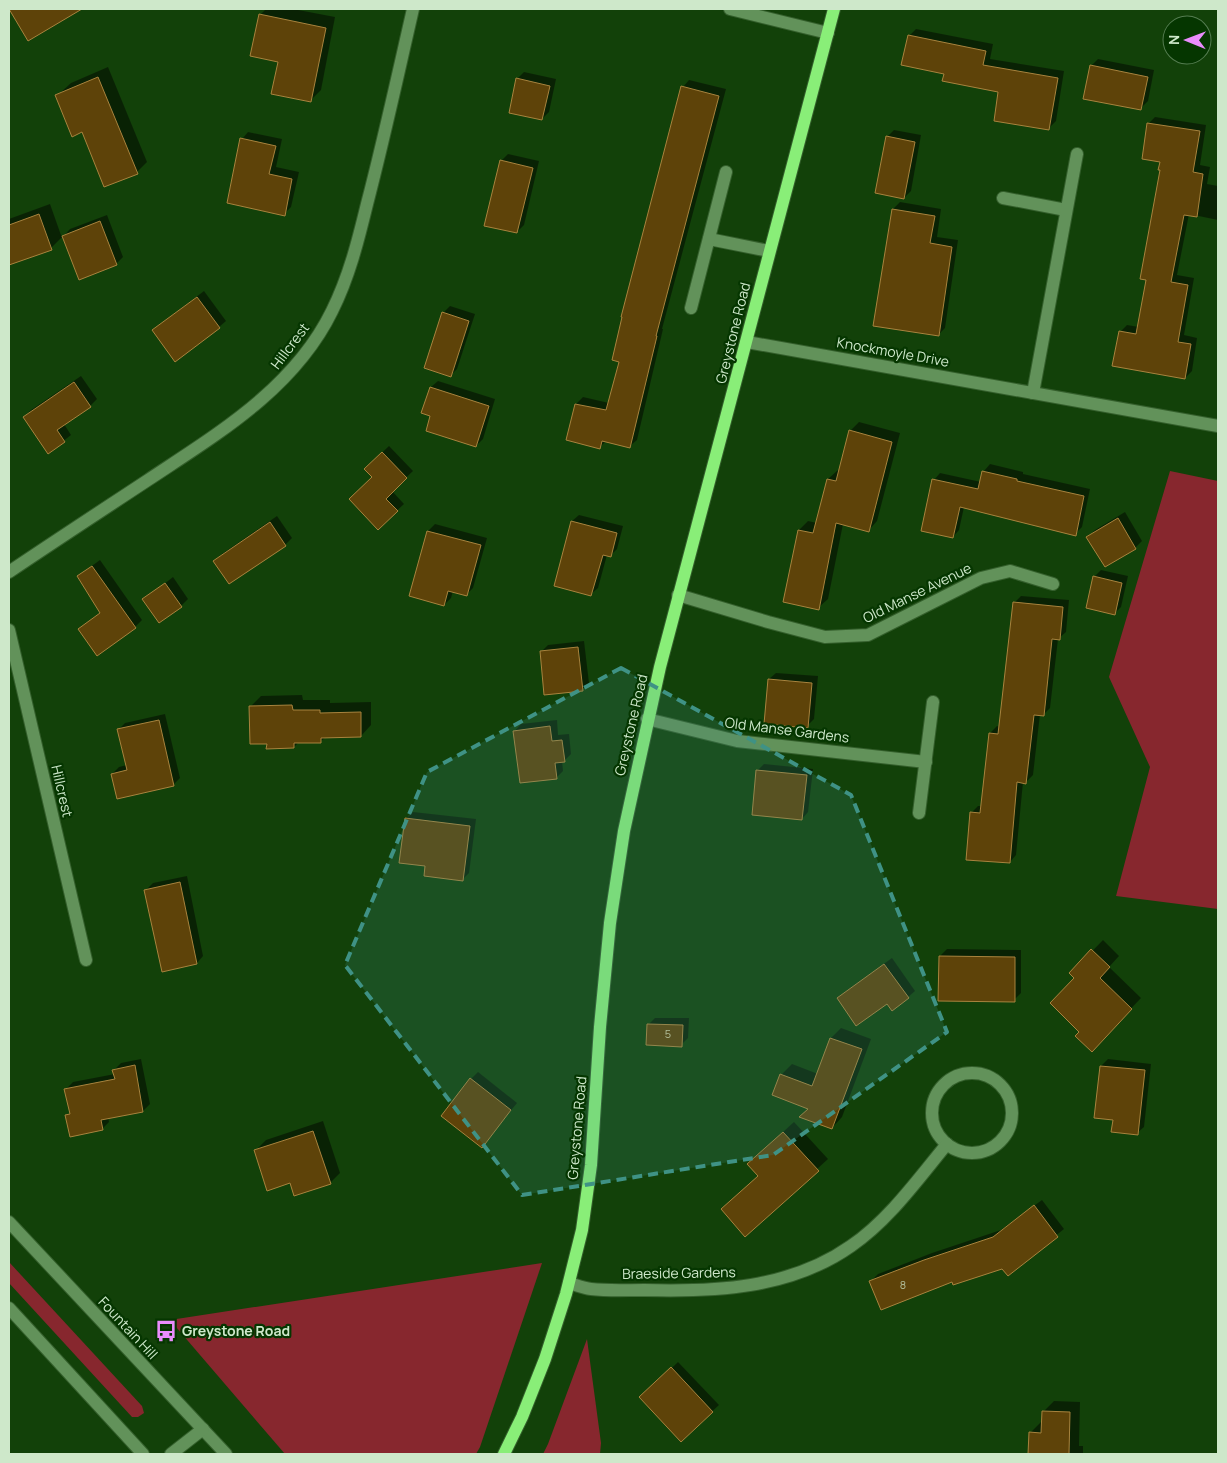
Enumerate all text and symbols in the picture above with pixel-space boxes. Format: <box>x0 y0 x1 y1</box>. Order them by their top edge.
north arrow <box>1162 15 1212 65</box>
text: N <box>1164 35 1183 45</box>
street label: Greystone Road <box>711 280 754 385</box>
street label: Hillcrest <box>266 318 313 373</box>
street label: Knockmoyle Drive <box>835 332 951 371</box>
street label: Old Manse Avenue <box>859 558 974 627</box>
street label: Greystone Road <box>610 672 651 778</box>
street label: Old Manse Gardens <box>724 712 850 747</box>
street label: Hillcrest <box>47 763 78 819</box>
house number: 5 <box>665 1026 671 1041</box>
street label: Greystone Road <box>563 1076 590 1180</box>
street label: Braeside Gardens <box>622 1262 736 1283</box>
house number: 8 <box>900 1277 906 1292</box>
street label: Fountain Hill <box>95 1292 162 1363</box>
bus stop icon: Greystone Road <box>153 1318 179 1344</box>
place label: Greystone Road <box>182 1321 290 1340</box>

